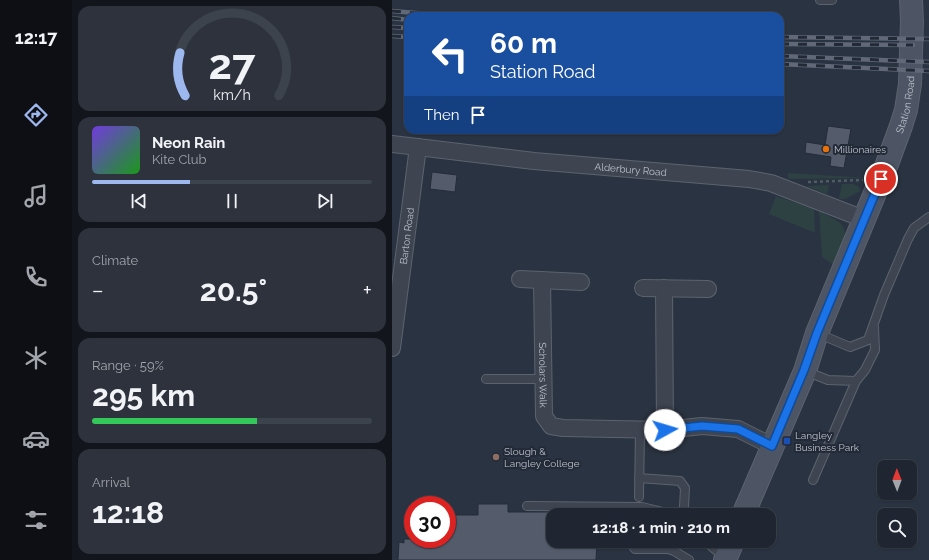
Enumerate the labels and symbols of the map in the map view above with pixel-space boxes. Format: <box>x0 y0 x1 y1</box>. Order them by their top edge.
street label: Station Road <box>894 76 916 135</box>
marker: Millionaires <box>821 144 831 154</box>
place label: Millionaires <box>834 144 886 155</box>
street label: Alderbury Road <box>594 161 667 178</box>
pin <box>864 162 898 196</box>
street label: Barton Road <box>398 207 416 265</box>
street label: Scholars Walk <box>537 342 549 409</box>
position arrow <box>644 409 686 451</box>
place label: Langley Business Park <box>795 430 860 453</box>
marker: Langley Business Park <box>782 436 792 446</box>
place label: Slough & Langley College <box>504 446 580 469</box>
marker: Slough & Langley College <box>491 452 501 462</box>
north arrow <box>877 460 917 500</box>
speed limit sign: 30 <box>404 496 456 548</box>

